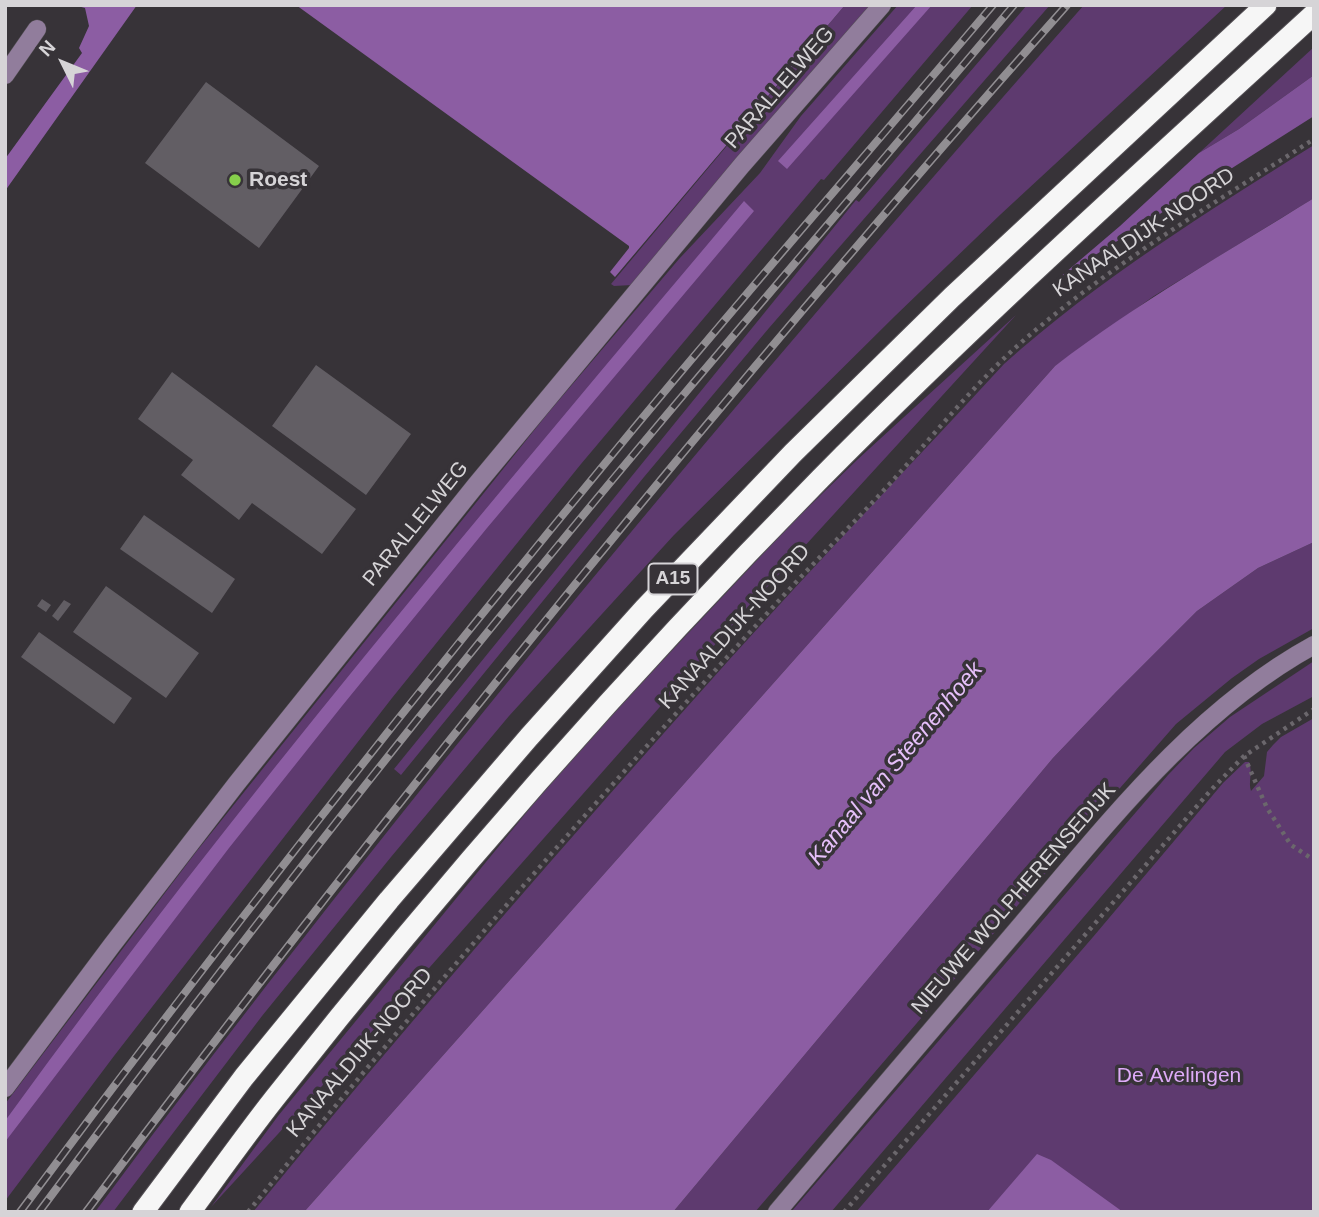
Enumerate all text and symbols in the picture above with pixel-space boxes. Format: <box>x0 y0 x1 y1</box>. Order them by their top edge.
street label: PARALLELWEG <box>720 22 840 154</box>
north arrow <box>28 28 98 98</box>
text: N <box>35 36 60 61</box>
street label: KANAALDIJK-NOORD <box>1048 163 1240 303</box>
place label: Roest <box>249 167 307 193</box>
marker: Roest <box>227 172 243 188</box>
street label: PARALLELWEG <box>358 457 474 591</box>
street label: KANAALDIJK-NOORD <box>654 539 816 715</box>
road number: A15 <box>648 564 698 594</box>
water label: Kanaal van Steenenhoek <box>803 657 989 871</box>
street label: NIEUWE WOLPHERENSEDIJK <box>907 778 1121 1020</box>
street label: KANAALDIJK-NOORD <box>282 963 438 1143</box>
park label: De Avelingen <box>1117 1063 1241 1089</box>

